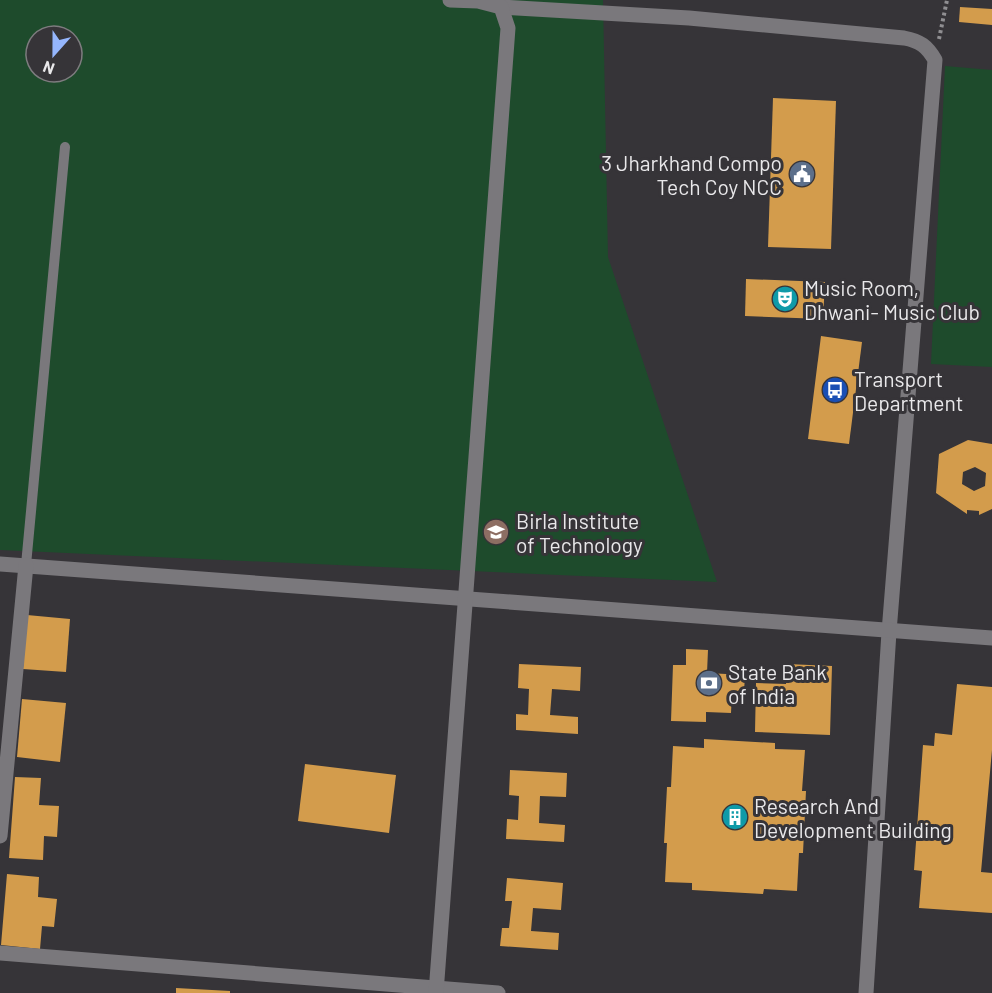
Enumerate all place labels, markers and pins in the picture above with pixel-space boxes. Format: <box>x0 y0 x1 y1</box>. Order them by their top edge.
place label: 3 Jharkhand Compo Tech Coy NCC <box>601 150 782 199</box>
public building icon: 3 Jharkhand Compo Tech Coy NCC <box>787 159 817 189</box>
place label: Music Room, Dhwani- Music Club <box>804 275 980 324</box>
theatre icon: Music Room, Dhwani- Music Club <box>770 284 800 314</box>
place label: Transport Department <box>854 366 963 415</box>
bus stop icon: Transport Department <box>820 375 850 405</box>
place label: Birla Institute of Technology <box>516 508 643 557</box>
school or university icon: Birla Institute of Technology <box>481 517 511 547</box>
place label: State Bank of India <box>728 659 827 708</box>
bank icon: State Bank of India <box>694 668 724 698</box>
place label: Research And Development Building <box>754 793 952 842</box>
building icon: Research And Development Building <box>720 802 750 832</box>

